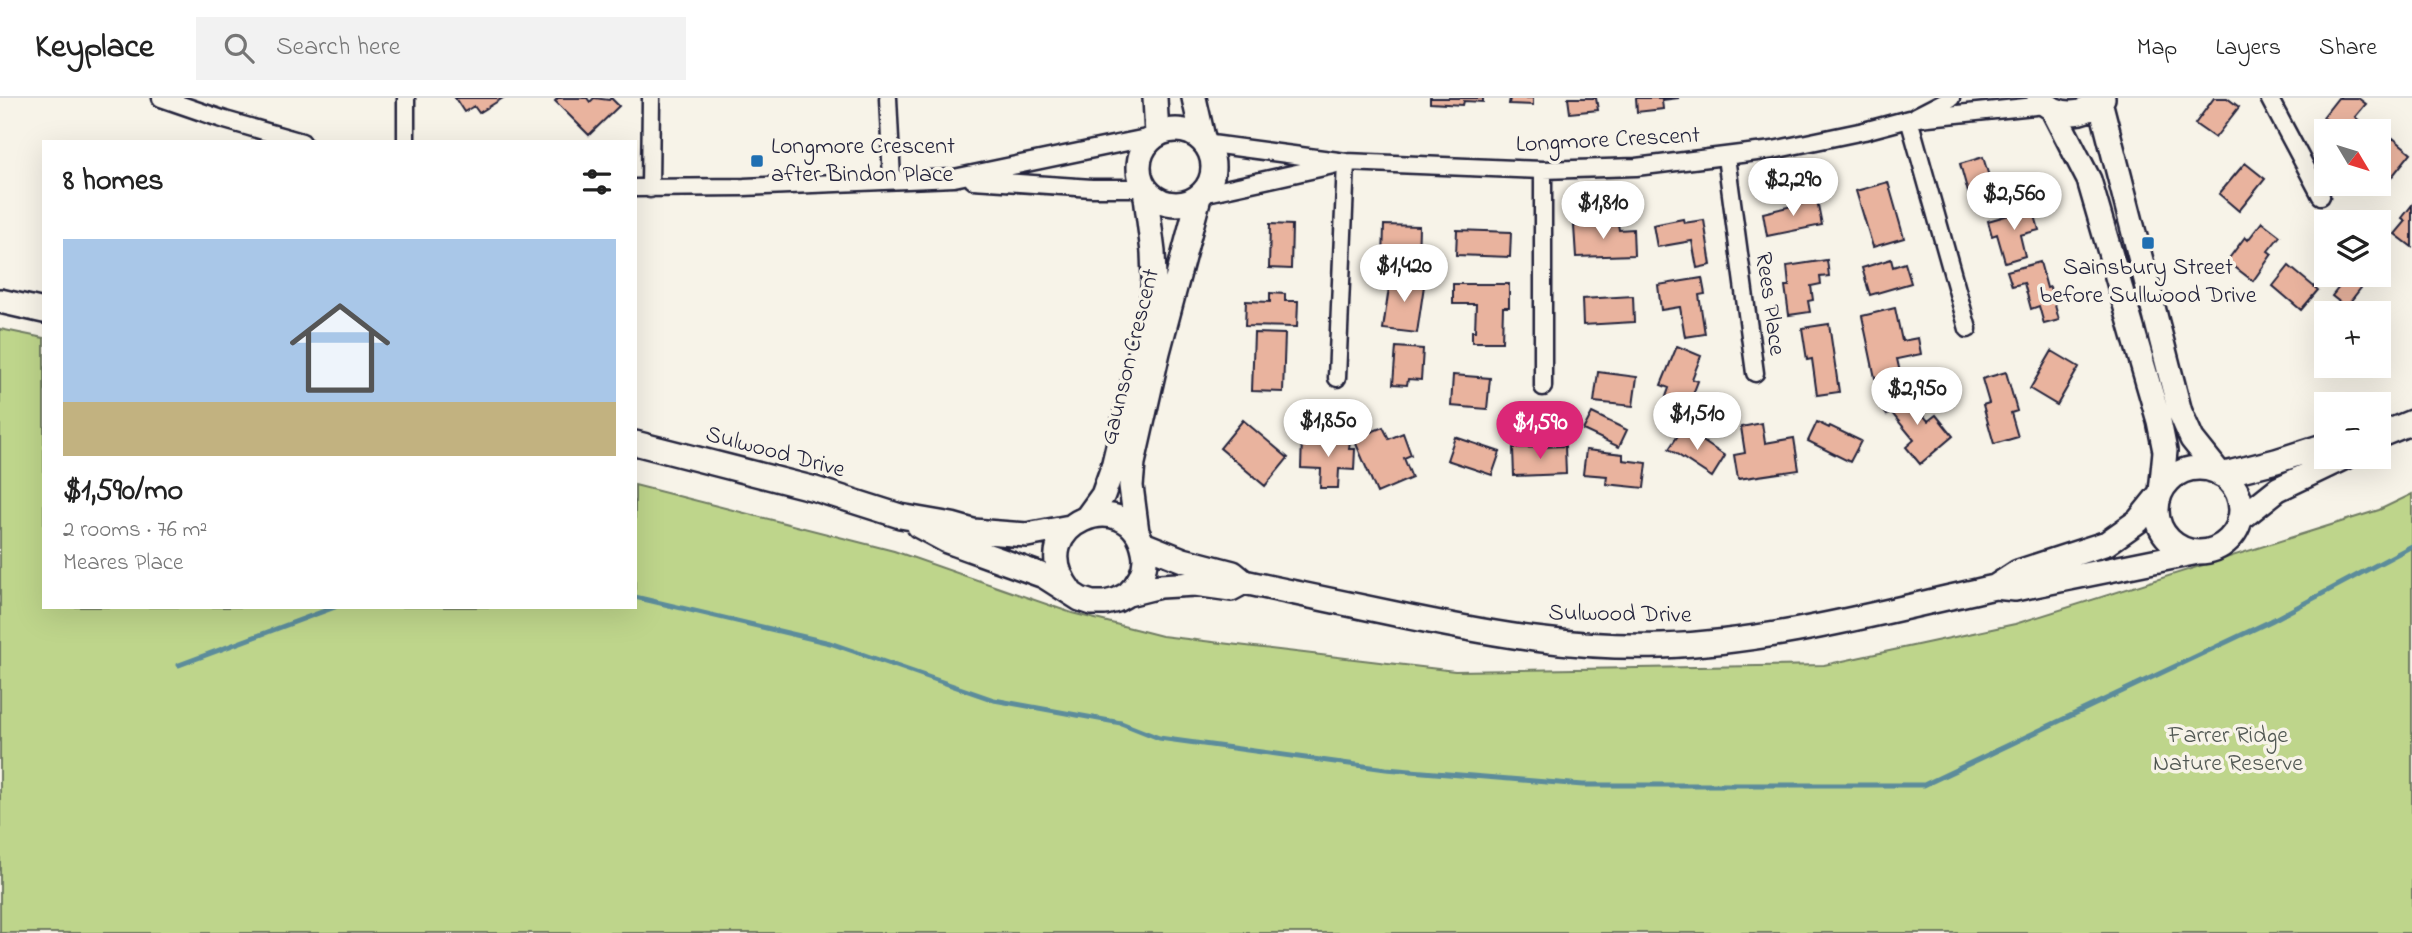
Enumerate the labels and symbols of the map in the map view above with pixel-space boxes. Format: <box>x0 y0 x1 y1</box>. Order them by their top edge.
street label: Longmore Crescent <box>1515 119 1701 163</box>
north arrow <box>2314 119 2390 196</box>
place label: Longmore Crescent after Bindon Place <box>771 130 955 193</box>
marker: Longmore Crescent after Bindon Place <box>749 153 765 169</box>
pin: $2,290 <box>1736 158 1850 218</box>
pin: $2,560 <box>1957 172 2071 232</box>
pin: $1,810 <box>1546 181 1660 241</box>
marker: Sainsbury Street before Sullwood Drive <box>2140 235 2156 251</box>
pin: $1,420 <box>1347 244 1461 304</box>
street label: Rees Place <box>1744 250 1794 358</box>
place label: Sainsbury Street before Sullwood Drive <box>2040 251 2257 314</box>
street label: Gaunson Crescent <box>1092 265 1170 449</box>
pin: $2,950 <box>1860 368 1974 427</box>
pin: $1,510 <box>1640 392 1754 452</box>
pin: $1,850 <box>1271 400 1385 459</box>
pin: $1,590 <box>1483 402 1597 461</box>
street label: Sulwood Drive <box>701 418 849 488</box>
street label: Sulwood Drive <box>1548 596 1692 634</box>
park label: Farrer Ridge Nature Reserve <box>2153 719 2303 782</box>

